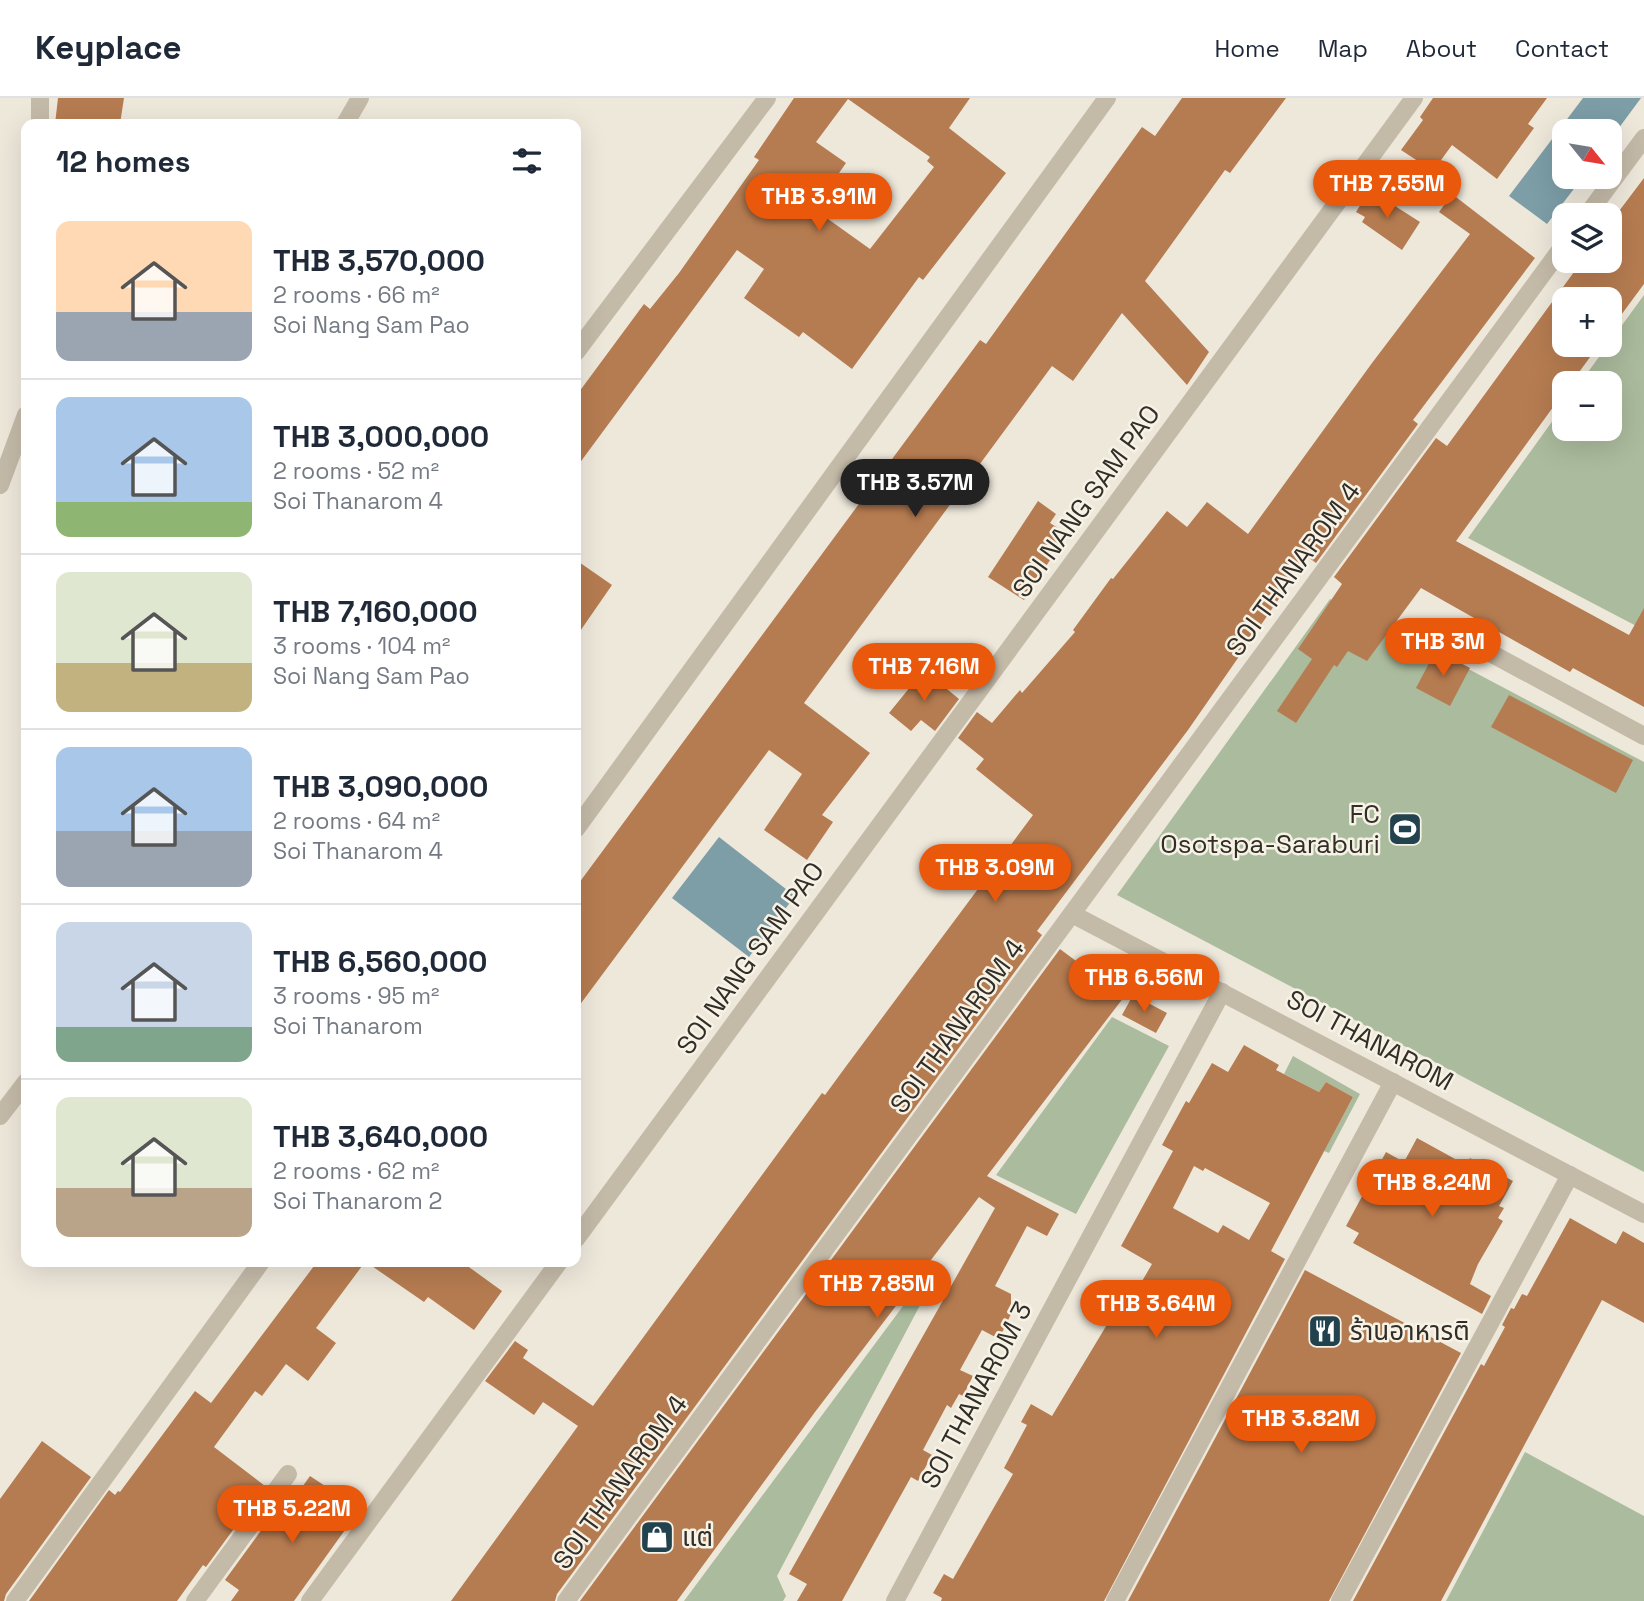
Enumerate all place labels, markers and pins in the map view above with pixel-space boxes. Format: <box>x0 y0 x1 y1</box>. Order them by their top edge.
pin: THB 7.55M <box>1307 160 1467 220</box>
pin: THB 3.91M <box>739 174 899 233</box>
pin: THB 3.57M <box>835 460 995 519</box>
pin: THB 3M <box>1386 618 1500 678</box>
pin: THB 7.16M <box>844 644 1004 703</box>
place label: FC Osotspa-Saraburi <box>1160 797 1380 861</box>
sports icon: FC Osotspa-Saraburi <box>1386 810 1424 848</box>
pin: THB 3.09M <box>915 844 1075 904</box>
pin: THB 6.56M <box>1064 954 1224 1014</box>
pin: THB 8.24M <box>1352 1160 1512 1219</box>
pin: THB 7.85M <box>797 1260 957 1320</box>
pin: THB 3.64M <box>1076 1280 1236 1340</box>
restaurant icon: ร้านอาหารติ <box>1306 1312 1344 1350</box>
place label: ร้านอาหารติ <box>1350 1314 1470 1348</box>
pin: THB 3.82M <box>1221 1396 1381 1455</box>
pin: THB 5.22M <box>212 1486 372 1545</box>
shop icon: แต่ <box>638 1518 676 1556</box>
place label: แต่ <box>682 1520 713 1554</box>

